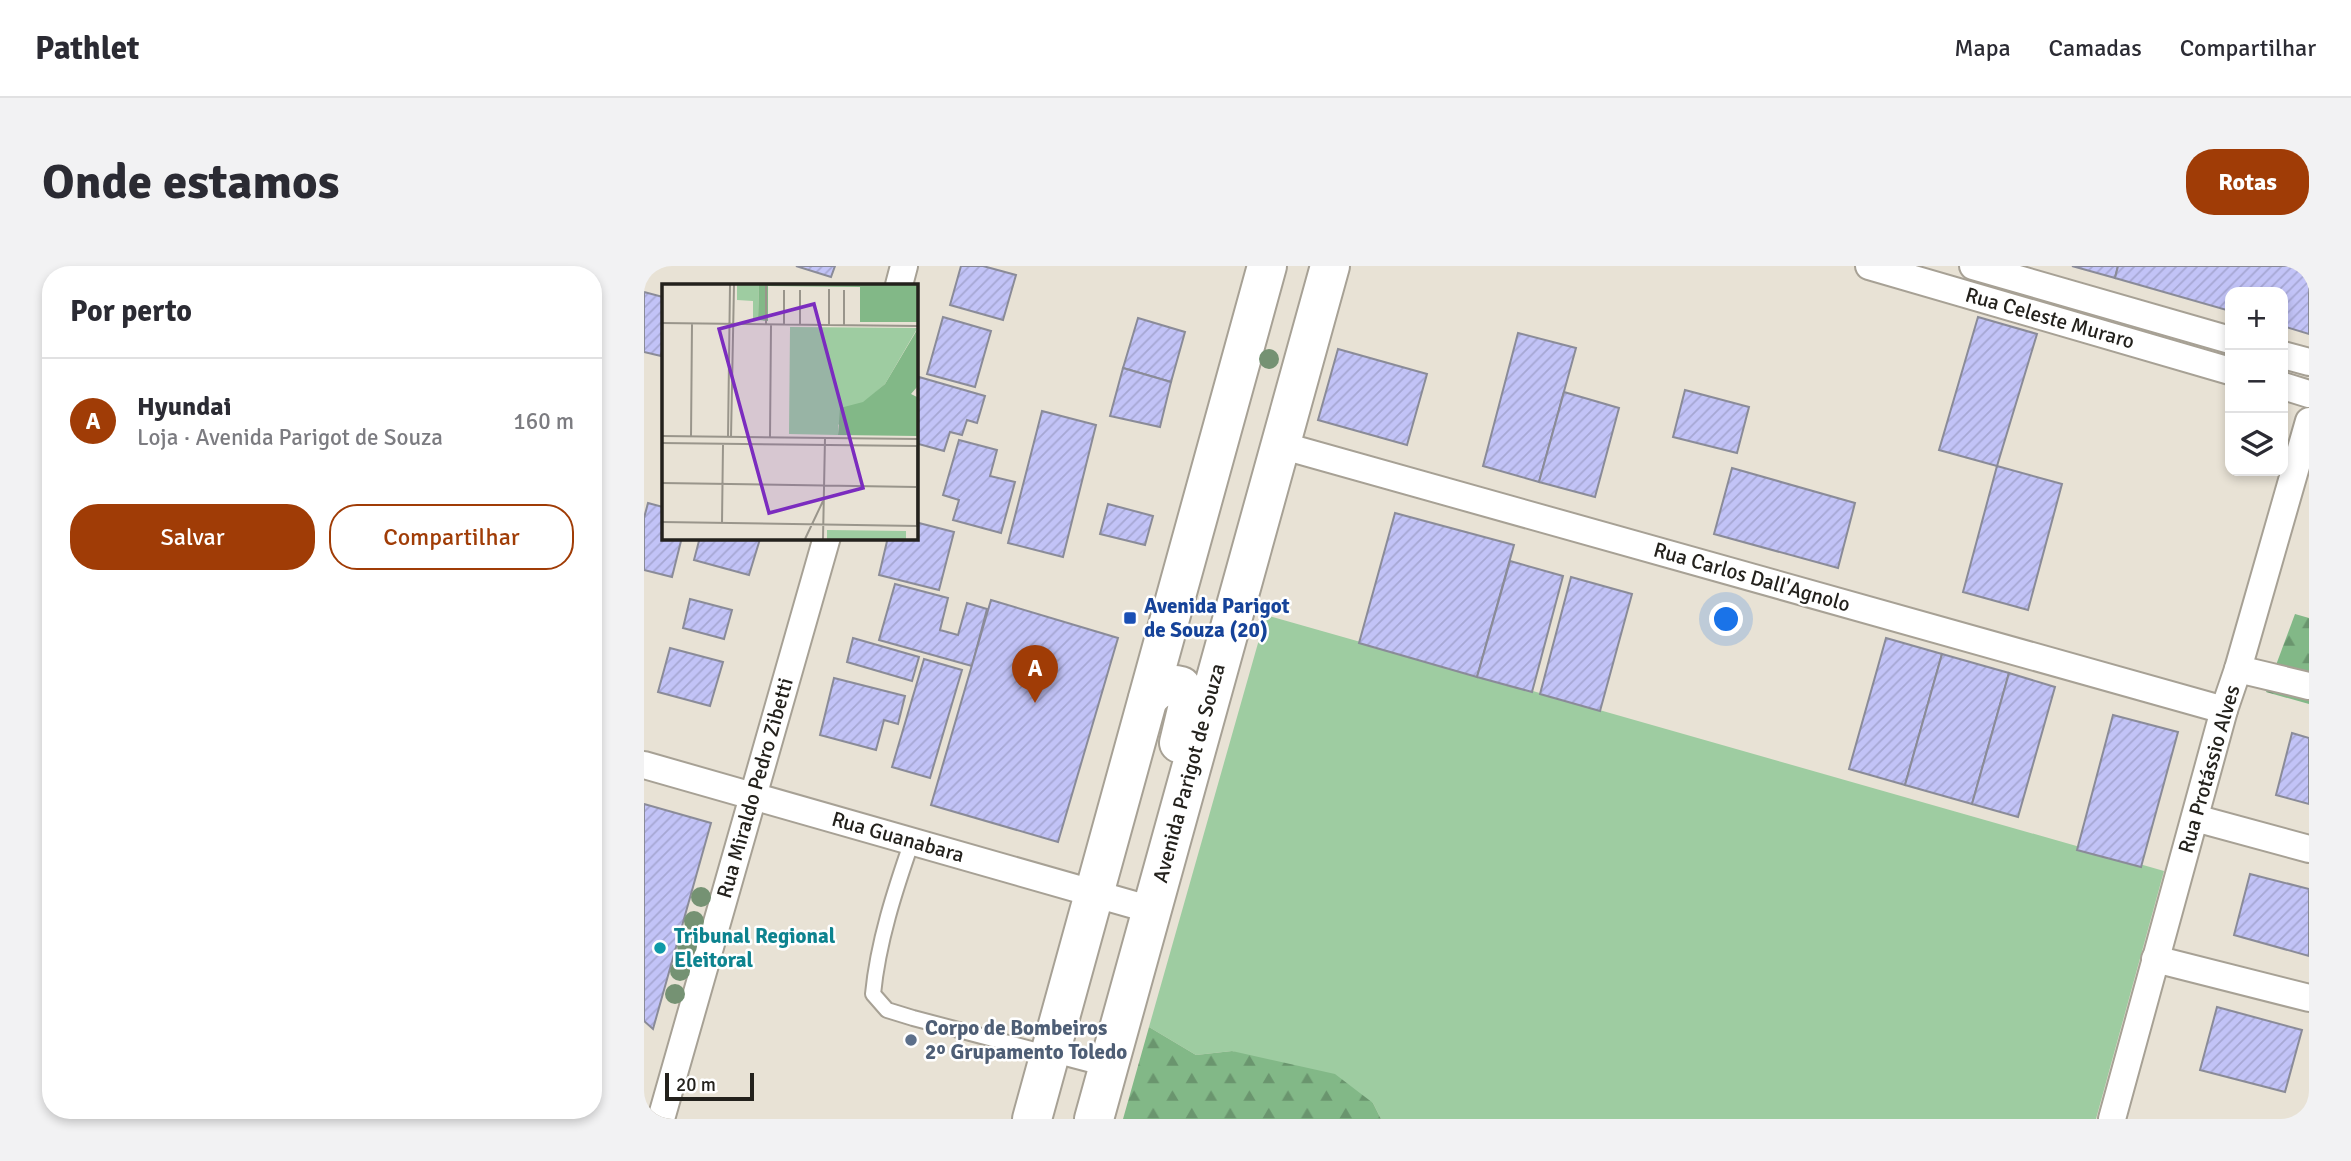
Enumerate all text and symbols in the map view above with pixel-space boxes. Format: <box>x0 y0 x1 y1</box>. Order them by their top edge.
text: Pathlet <box>35 28 139 69</box>
text: Mapa <box>1954 33 2011 63</box>
text: Camadas <box>2049 33 2142 63</box>
text: Compartilhar <box>2180 33 2316 63</box>
button: Rotas <box>2186 149 2309 215</box>
text: Onde estamos <box>42 152 339 212</box>
street label: Rua Celeste Muraro <box>1962 281 2138 355</box>
inset map <box>662 284 917 539</box>
map controls <box>2225 287 2288 476</box>
button: + <box>2225 287 2288 350</box>
text: Por perto <box>70 293 192 330</box>
button: − <box>2225 350 2288 413</box>
text: Hyundai <box>137 391 231 423</box>
text: A <box>86 407 100 436</box>
text: 160 m <box>513 407 574 436</box>
button: layers <box>2225 413 2288 476</box>
text: Loja · Avenida Parigot de Souza <box>137 423 443 452</box>
button: Salvar <box>70 504 315 570</box>
button: Compartilhar <box>329 504 574 570</box>
street label: Rua Carlos Dall'Agnolo <box>1651 536 1853 618</box>
place label: Avenida Parigot de Souza (20) <box>1144 593 1290 643</box>
your location <box>1709 602 1743 636</box>
marker: Avenida Parigot de Souza (20) <box>1122 610 1138 626</box>
pin: A <box>1012 645 1058 703</box>
street label: Avenida Parigot de Souza <box>1147 661 1231 885</box>
street label: Rua Miraldo Pedro Zibetti <box>711 675 799 901</box>
street label: Rua Protássio Alves <box>2173 682 2245 856</box>
street label: Rua Guanabara <box>829 806 967 868</box>
place label: Tribunal Regional Eleitoral <box>674 923 836 973</box>
marker: Tribunal Regional Eleitoral <box>652 940 668 956</box>
place label: Corpo de Bombeiros 2º Grupamento Toledo <box>925 1015 1127 1065</box>
marker: Corpo de Bombeiros 2º Grupamento Toledo <box>903 1032 919 1048</box>
scale bar <box>665 1070 754 1102</box>
text: 20 m <box>676 1073 716 1097</box>

